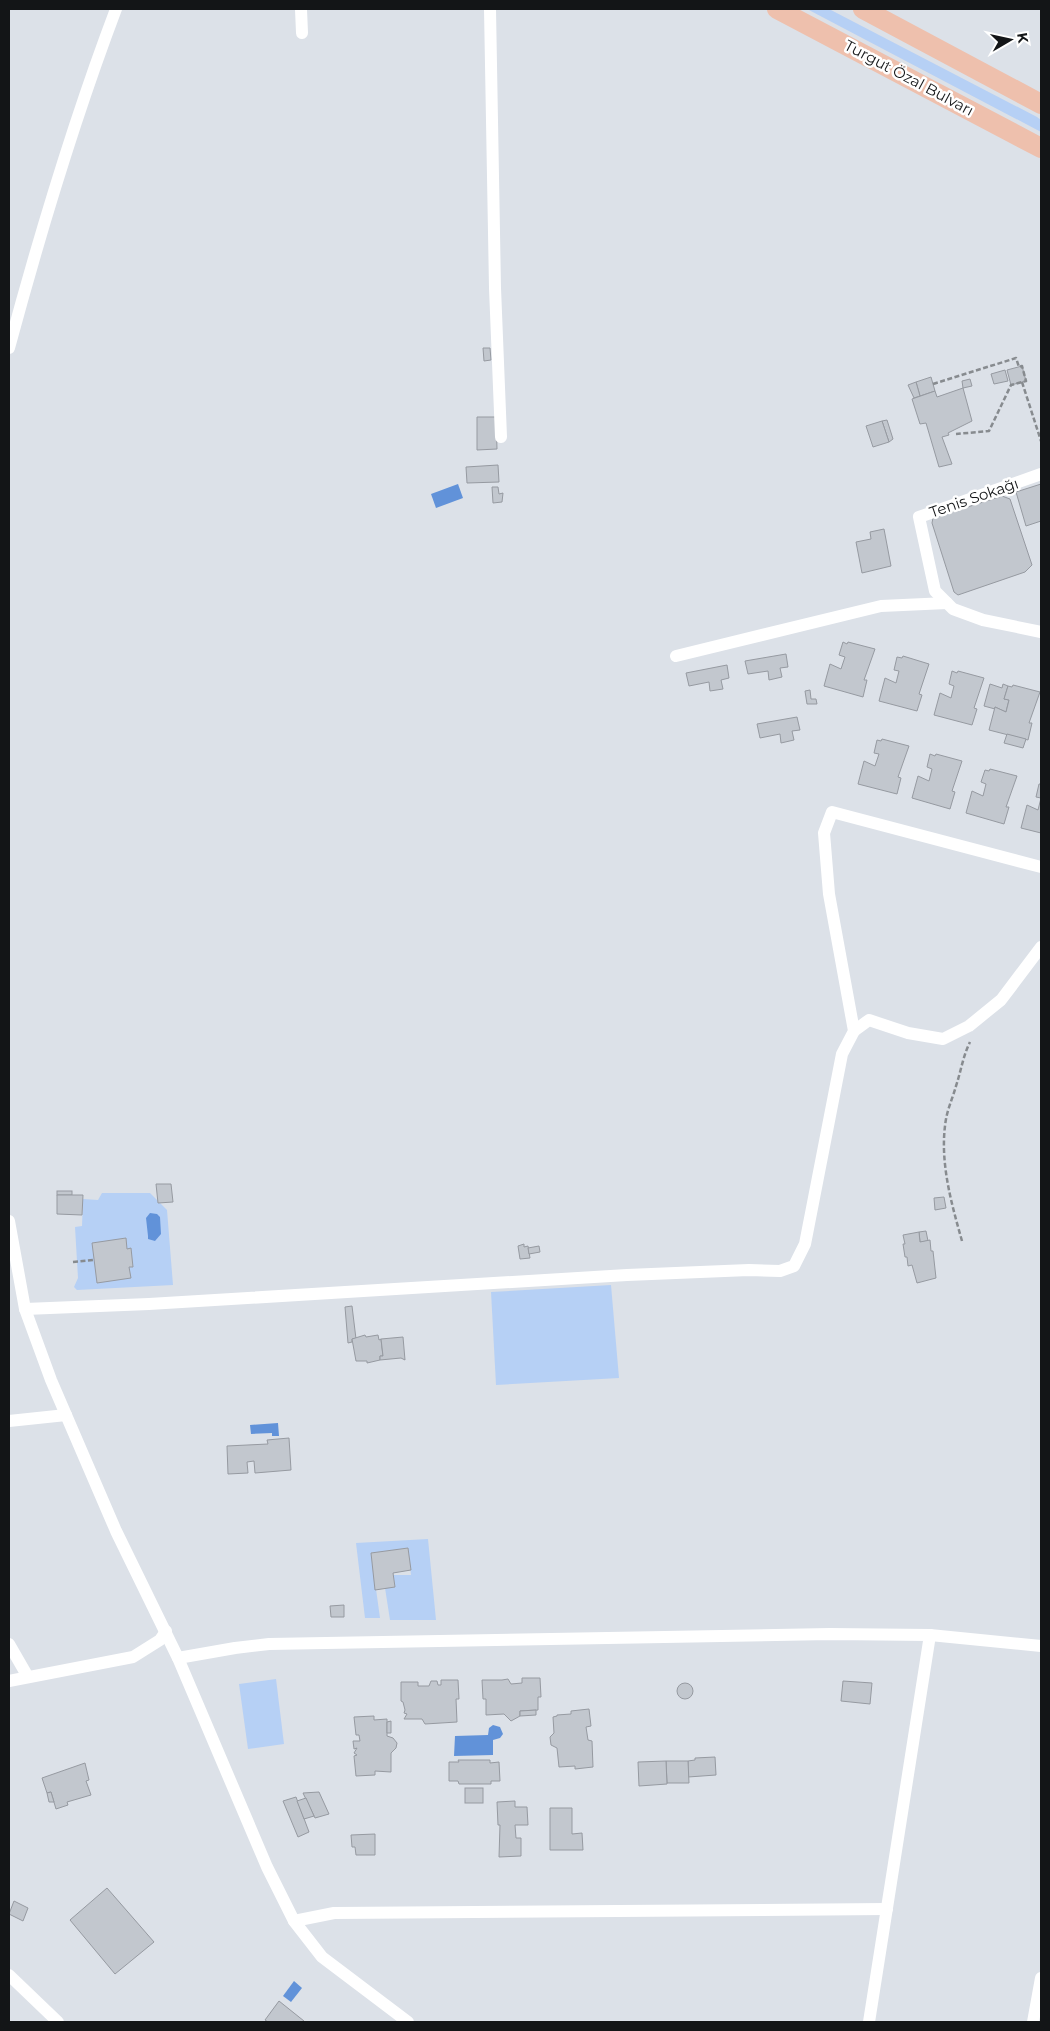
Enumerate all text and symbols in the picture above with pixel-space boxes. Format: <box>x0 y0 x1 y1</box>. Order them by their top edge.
north arrow <box>985 15 1035 65</box>
text: K <box>1013 31 1033 45</box>
street label: Turgut Özal Bulvarı <box>841 35 977 120</box>
street label: Tenis Sokağı <box>927 473 1021 522</box>

